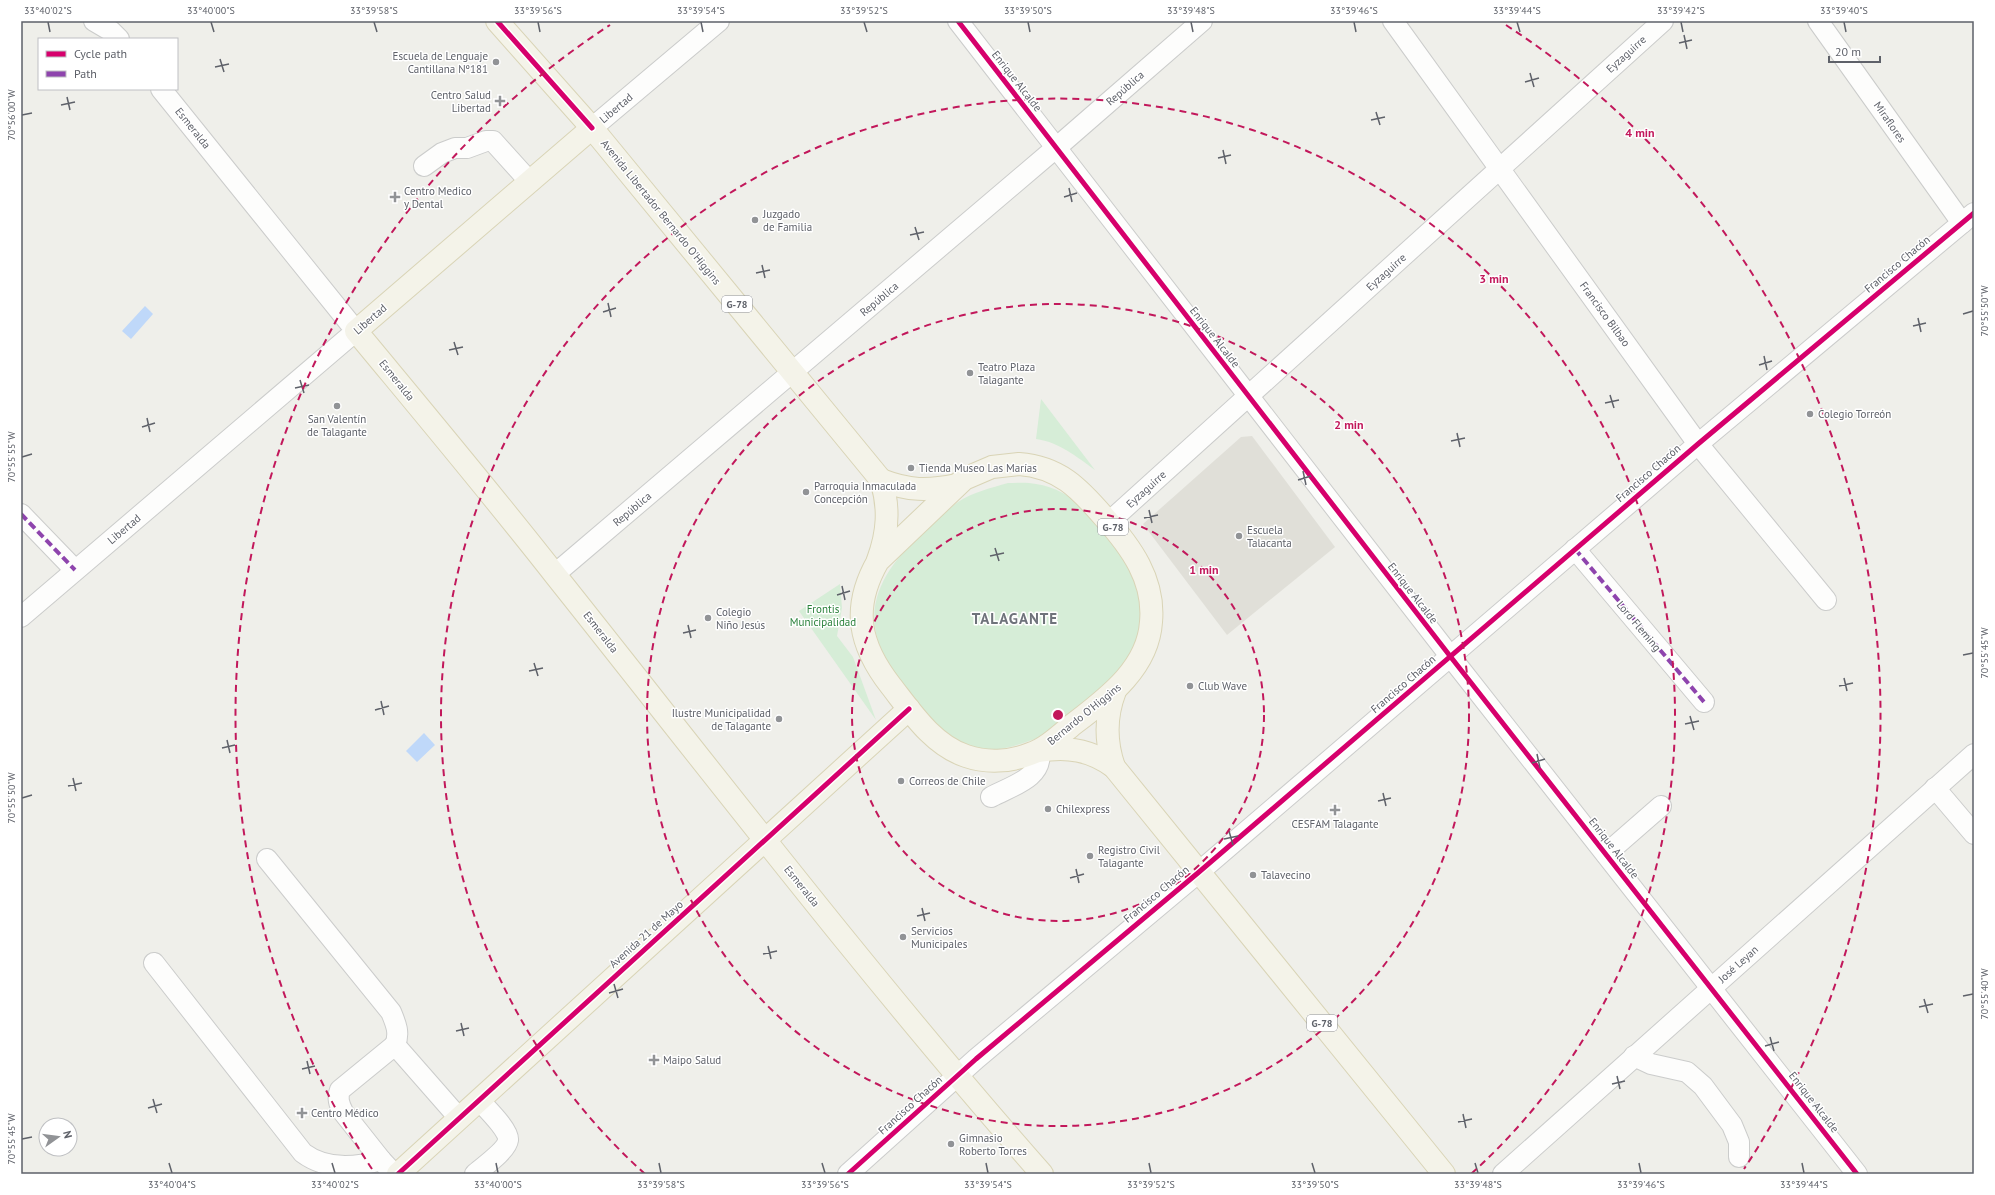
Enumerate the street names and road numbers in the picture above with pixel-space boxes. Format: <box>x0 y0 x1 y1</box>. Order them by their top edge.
street label: Eyzaguirre <box>1603 32 1649 76</box>
street label: Enrique Alcalde <box>989 48 1045 115</box>
street label: República <box>1103 68 1147 108</box>
street label: Libertad <box>596 90 636 126</box>
street label: Miraflores <box>1871 99 1909 146</box>
street label: Esmeralda <box>172 105 214 151</box>
street label: Avenida Libertador Bernardo O'Higgins <box>598 137 724 288</box>
street label: Francisco Chacón <box>1861 232 1933 296</box>
street label: Eyzaguirre <box>1363 250 1409 294</box>
street label: República <box>857 279 901 319</box>
street label: Francisco Bilbao <box>1577 279 1633 349</box>
road number: G-78 <box>722 296 752 312</box>
street label: Libertad <box>351 301 389 337</box>
street label: Enrique Alcalde <box>1187 304 1243 371</box>
street label: Esmeralda <box>376 357 418 403</box>
street label: Francisco Chacón <box>1613 441 1683 505</box>
street label: Eyzaguirre <box>1123 467 1169 511</box>
street label: República <box>610 489 654 529</box>
street label: Libertad <box>104 511 144 547</box>
road number: G-78 <box>1098 519 1128 535</box>
street label: Enrique Alcalde <box>1385 560 1441 627</box>
street label: Lord Fleming <box>1614 598 1664 654</box>
street label: Esmeralda <box>580 608 622 656</box>
street label: Francisco Chacón <box>1368 652 1438 716</box>
street label: Bernardo O'Higgins <box>1044 680 1124 748</box>
street label: Enrique Alcalde <box>1586 815 1642 882</box>
street label: Francisco Chacón <box>1120 862 1192 926</box>
street label: Esmeralda <box>781 863 823 909</box>
street label: Avenida 21 de Mayo <box>606 897 686 971</box>
street label: José Leyan <box>1714 942 1761 986</box>
road number: G-78 <box>1307 1015 1337 1031</box>
street label: Enrique Alcalde <box>1786 1069 1842 1136</box>
street label: Francisco Chacón <box>875 1073 945 1137</box>

